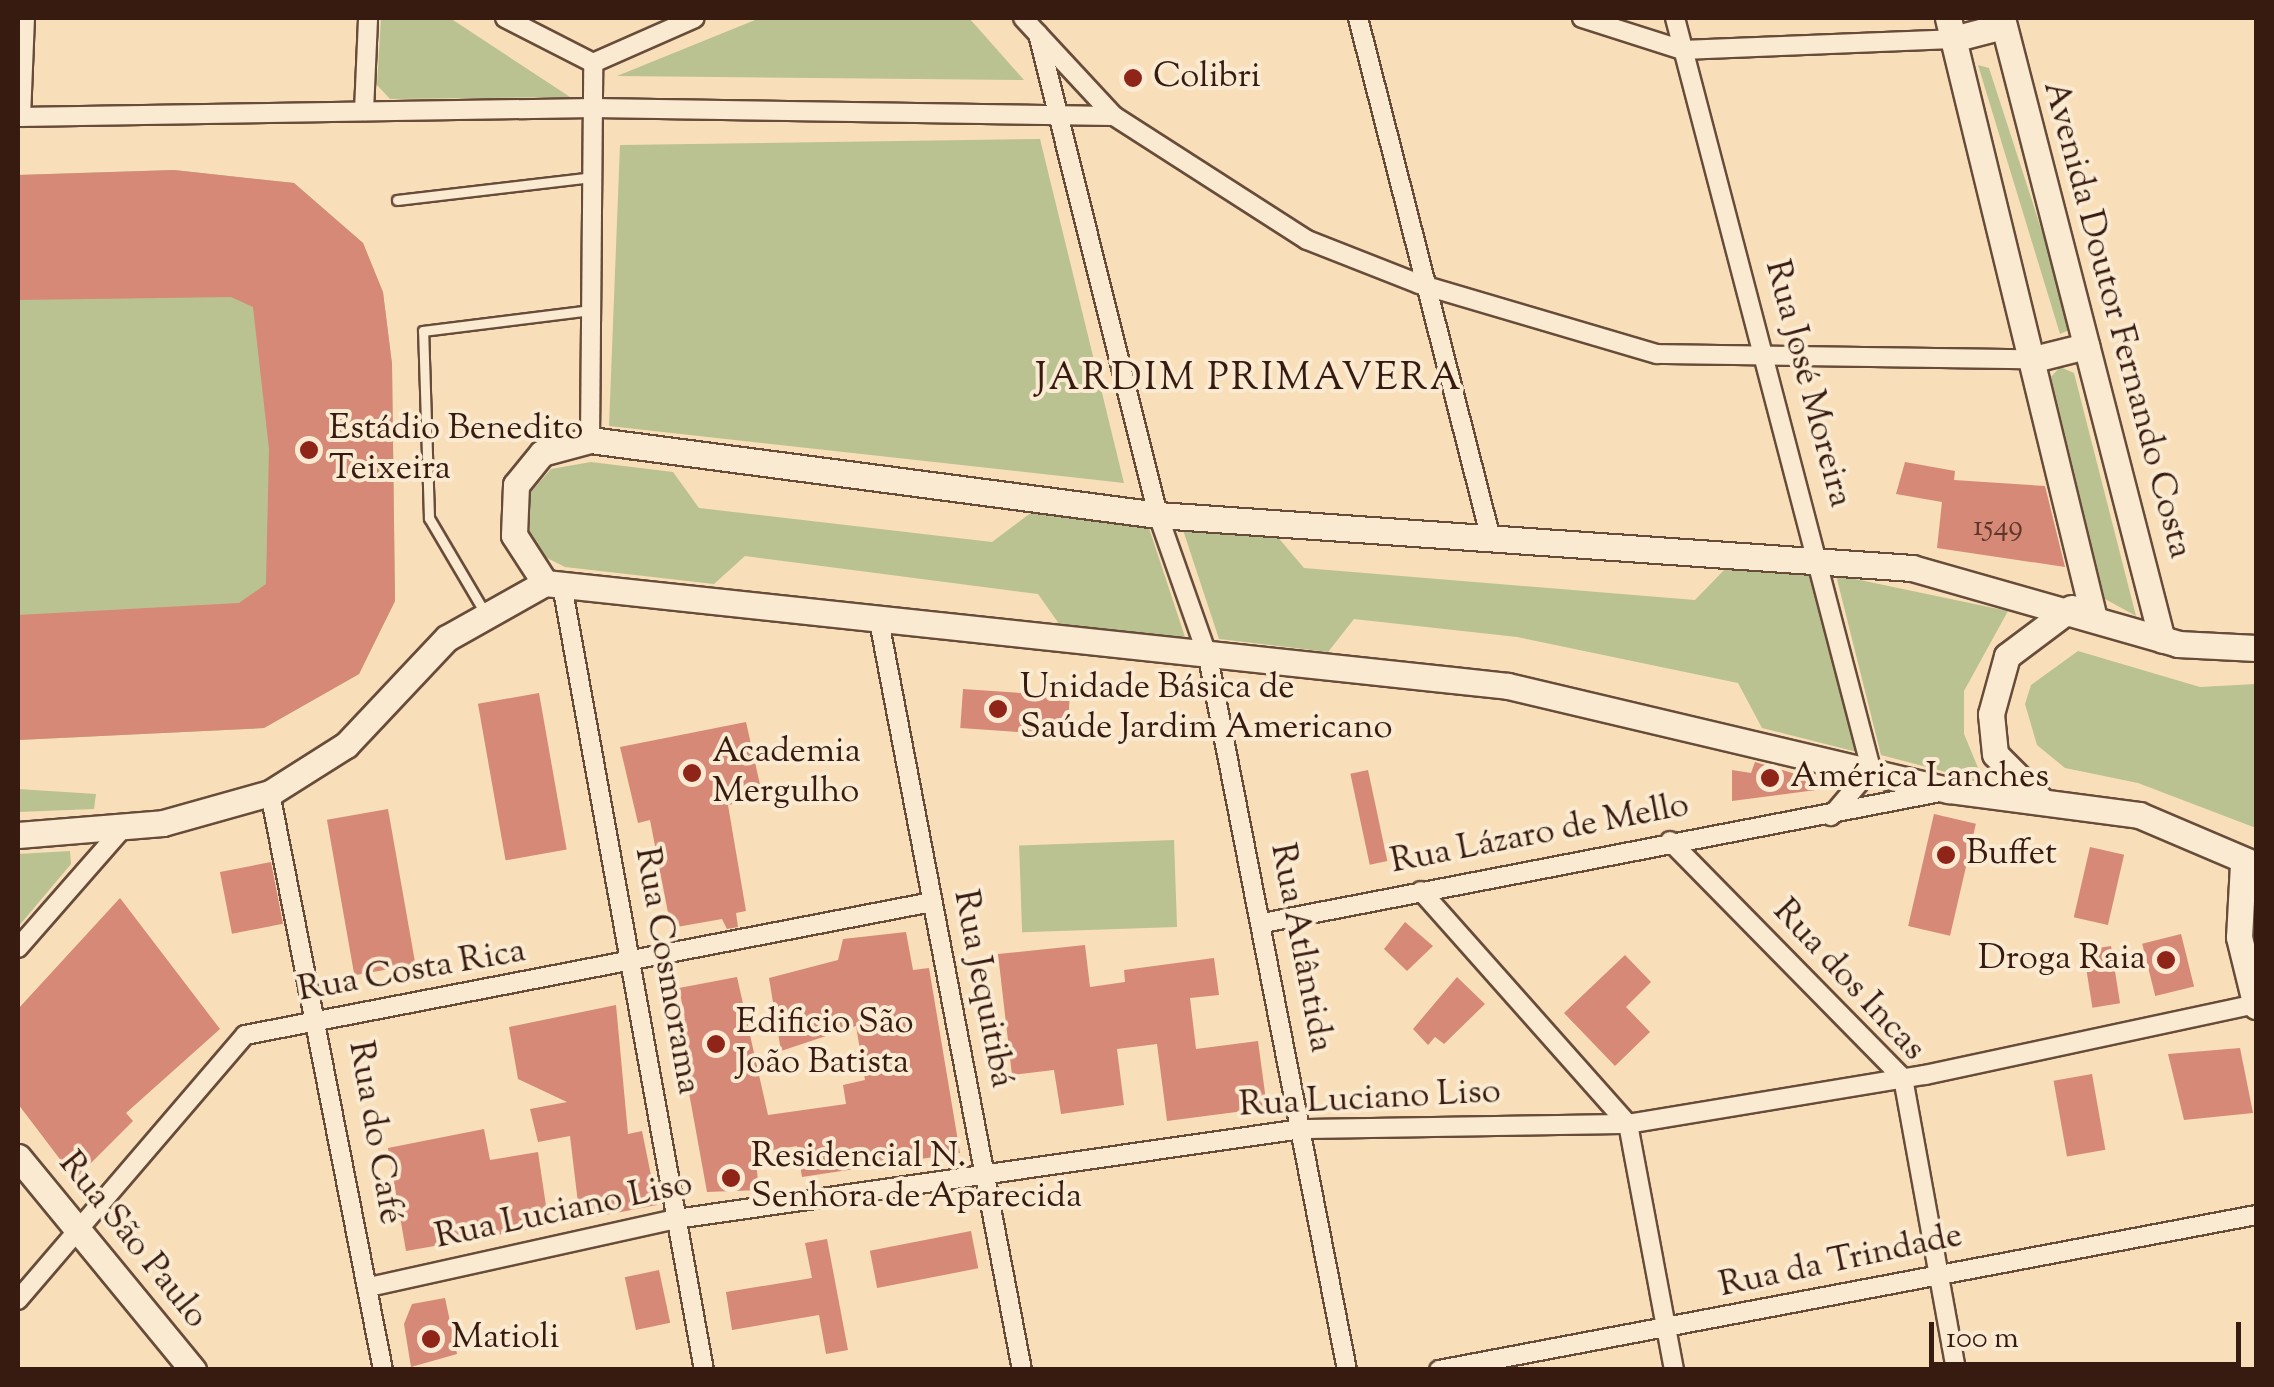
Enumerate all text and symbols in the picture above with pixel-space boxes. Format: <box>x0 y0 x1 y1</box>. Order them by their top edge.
place label: Colibri <box>1153 57 1261 99</box>
marker: Colibri <box>1122 67 1144 89</box>
street label: Avenida Doutor Fernando Costa <box>2032 77 2200 563</box>
street label: Rua José Moreira <box>1754 256 1860 512</box>
district label: JARDIM PRIMAVERA <box>1035 358 1463 404</box>
place label: Estádio Benedito Teixeira <box>329 409 583 491</box>
marker: Estádio Benedito Teixeira <box>298 439 320 461</box>
house number: 1549 <box>1973 510 2023 546</box>
place label: Unidade Básica de Saúde Jardim Americano <box>1020 668 1393 750</box>
marker: Unidade Básica de Saúde Jardim Americano <box>985 696 1011 722</box>
place label: Academia Mergulho <box>712 732 861 814</box>
place label: América Lanches <box>1790 757 2049 799</box>
marker: Academia Mergulho <box>681 762 703 784</box>
marker: América Lanches <box>1759 767 1781 789</box>
street label: Rua Lázaro de Mello <box>1387 785 1693 885</box>
place label: Buffet <box>1966 834 2057 876</box>
street label: Rua Atlântida <box>1259 840 1341 1056</box>
street label: Rua Cosmorama <box>624 844 708 1098</box>
marker: Buffet <box>1935 844 1957 866</box>
street label: Rua Jequitibá <box>942 887 1022 1091</box>
street label: Rua dos Incas <box>1763 892 1933 1070</box>
street label: Rua Costa Rica <box>295 931 529 1013</box>
place label: Droga Raia <box>1978 939 2146 981</box>
marker: Droga Raia <box>2155 949 2177 971</box>
place label: Edificio São João Batista <box>736 1003 914 1085</box>
marker: Edificio São João Batista <box>705 1033 727 1055</box>
street label: Rua do Café <box>337 1038 411 1228</box>
street label: Rua Luciano Liso <box>1238 1072 1502 1128</box>
place label: Residencial N. Senhora de Aparecida <box>751 1137 1082 1219</box>
street label: Rua São Paulo <box>48 1144 216 1338</box>
street label: Rua Luciano Liso <box>432 1164 696 1260</box>
marker: Residencial N. Senhora de Aparecida <box>720 1167 742 1189</box>
street label: Rua da Trindade <box>1716 1216 1966 1308</box>
scale bar <box>1934 1302 2246 1364</box>
place label: Matioli <box>451 1318 559 1360</box>
text: 100 m <box>1946 1318 2019 1361</box>
marker: Matioli <box>420 1328 442 1350</box>

